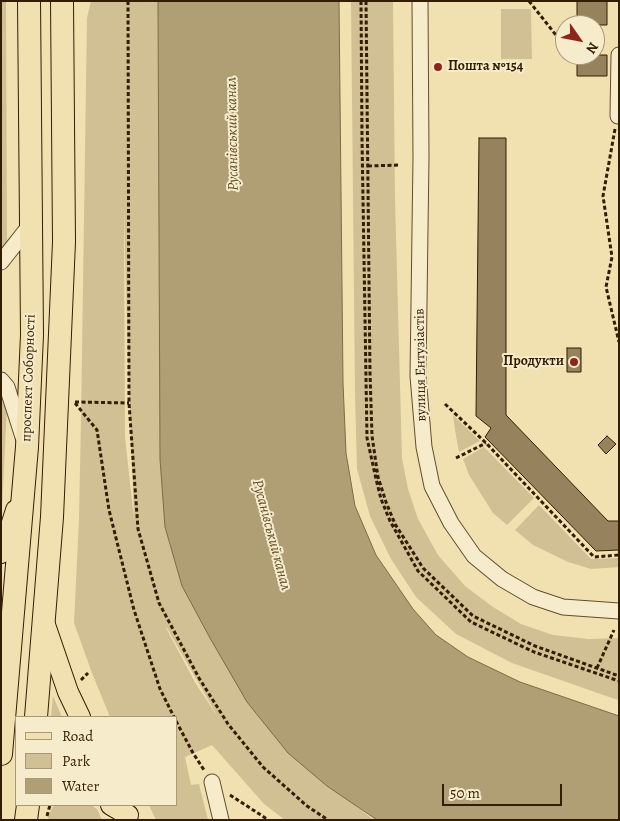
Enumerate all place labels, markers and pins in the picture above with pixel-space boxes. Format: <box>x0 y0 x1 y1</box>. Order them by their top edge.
place label: Пошта №154 <box>448 59 523 75</box>
marker: Пошта №154 <box>432 61 444 73</box>
place label: Продукти <box>503 354 564 370</box>
marker: Продукти <box>568 356 580 368</box>

